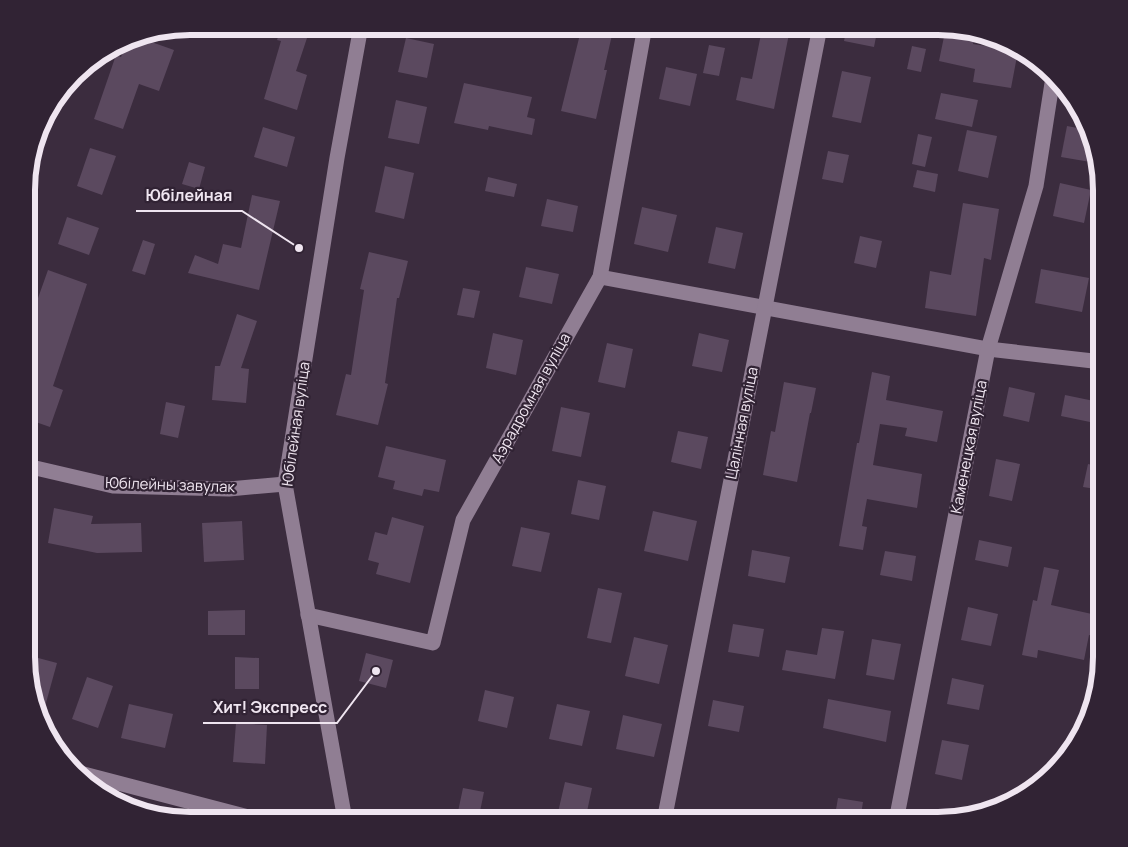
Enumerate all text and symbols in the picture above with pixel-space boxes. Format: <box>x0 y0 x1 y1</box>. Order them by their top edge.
callout: Юбілейная <box>136 180 242 211</box>
text: Юбілейная <box>146 184 232 206</box>
street label: Аэрадромная вуліца <box>486 329 575 467</box>
street label: Юбілейная вуліца <box>276 360 315 488</box>
street label: Цалінная вуліца <box>720 365 763 481</box>
street label: Каменецкая вуліца <box>945 378 992 516</box>
street label: Юбілейны завулак <box>105 472 236 497</box>
callout: Хит! Экспресс <box>203 692 337 723</box>
text: Хит! Экспресс <box>213 696 327 718</box>

